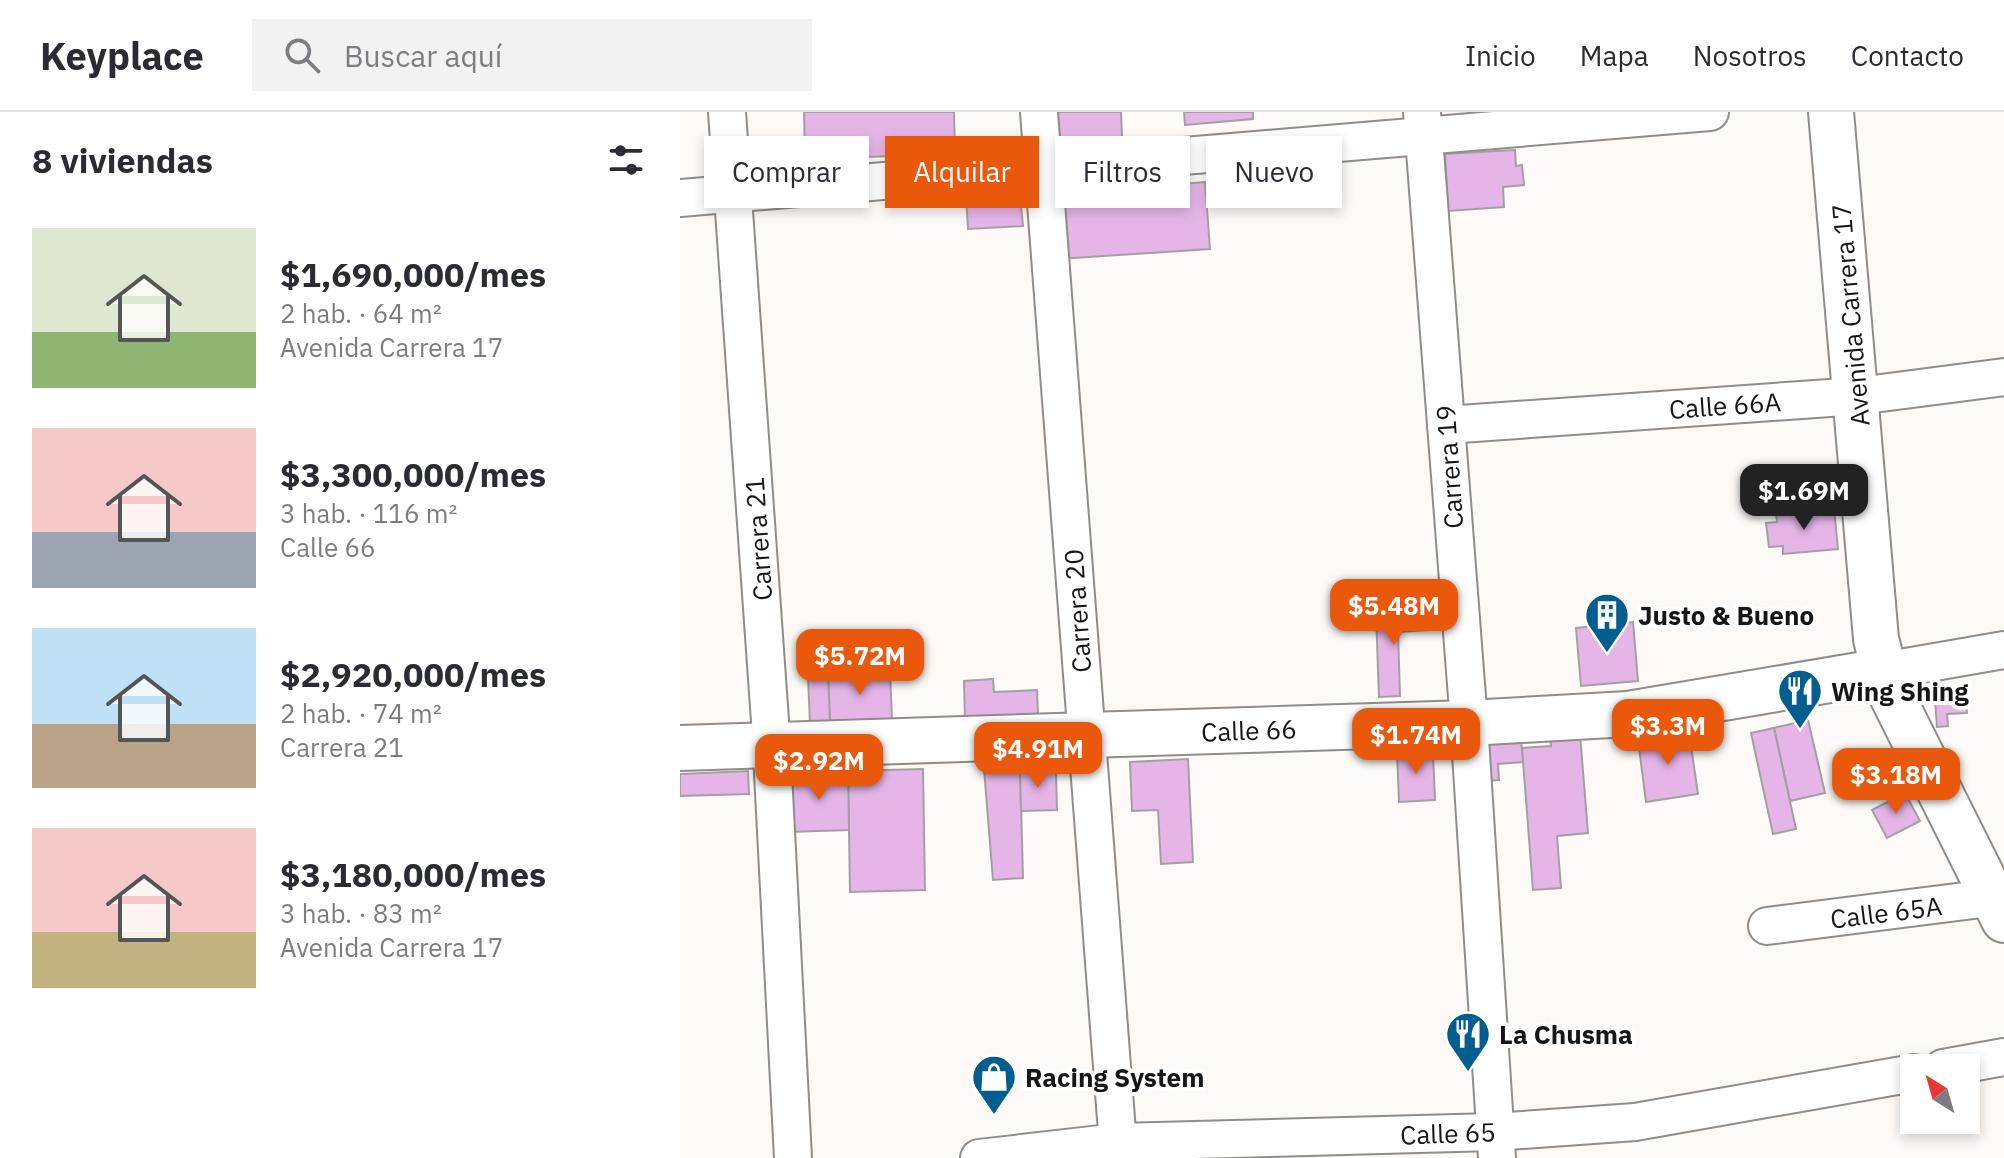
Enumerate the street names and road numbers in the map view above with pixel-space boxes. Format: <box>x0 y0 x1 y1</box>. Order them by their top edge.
street label: Avenida Carrera 17 <box>1823 202 1877 428</box>
street label: Calle 66A <box>1668 384 1783 426</box>
street label: Carrera 19 <box>1428 404 1470 530</box>
street label: Carrera 21 <box>737 476 779 602</box>
street label: Carrera 20 <box>1056 548 1098 674</box>
street label: Calle 66 <box>1201 711 1297 749</box>
street label: Calle 65A <box>1828 888 1944 936</box>
street label: Calle 65 <box>1400 1114 1496 1152</box>

